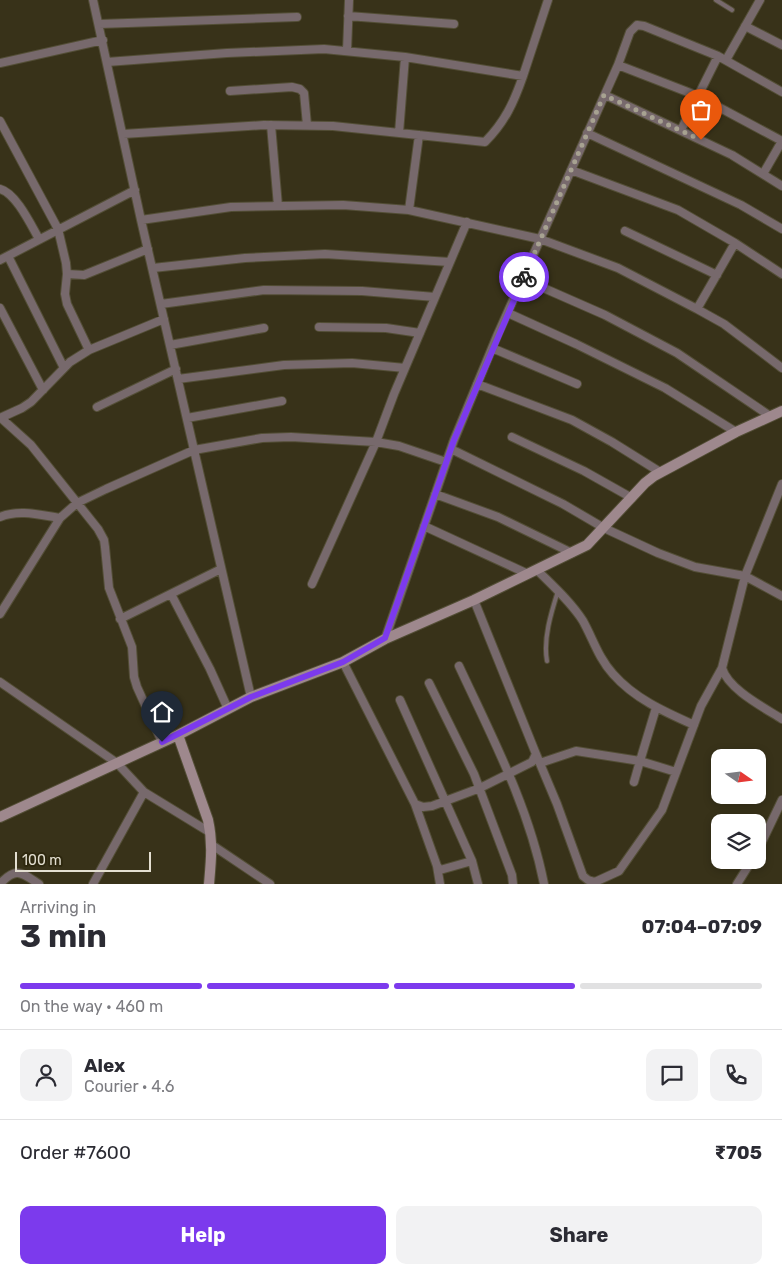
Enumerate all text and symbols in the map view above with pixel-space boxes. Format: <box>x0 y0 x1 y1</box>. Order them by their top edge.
pin <box>680 89 722 140</box>
icon: bag <box>687 96 715 124</box>
courier <box>499 252 549 302</box>
icon: bike <box>510 263 538 291</box>
pin <box>141 691 183 742</box>
icon: home <box>148 698 176 726</box>
north arrow <box>711 749 766 804</box>
map controls <box>711 749 766 869</box>
button: layers <box>711 814 766 869</box>
scale bar <box>15 849 151 872</box>
text: 100 m <box>22 852 62 869</box>
text: Arriving in <box>20 898 96 917</box>
text: 07:04–07:09 <box>642 915 762 938</box>
text: 3 min <box>20 917 107 955</box>
text: On the way · 460 m <box>20 997 163 1016</box>
button: person <box>20 1049 72 1101</box>
button: chat <box>646 1049 698 1101</box>
button: phone <box>710 1049 762 1101</box>
text: Alex <box>84 1054 125 1077</box>
text: Courier · 4.6 <box>84 1077 174 1096</box>
text: Order #7600 <box>20 1141 131 1164</box>
text: ₹705 <box>715 1141 762 1164</box>
button: Help <box>20 1206 386 1264</box>
button: Share <box>396 1206 762 1264</box>

